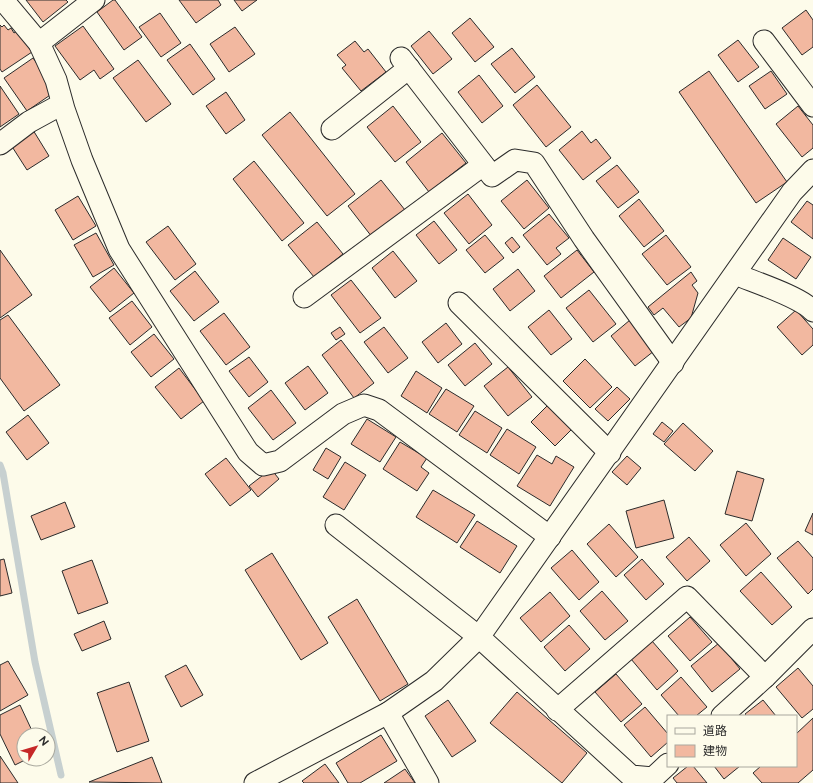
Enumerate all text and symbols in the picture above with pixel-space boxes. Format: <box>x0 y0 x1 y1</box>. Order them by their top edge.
legend <box>667 715 797 767</box>
text: 道路 <box>703 724 727 738</box>
north arrow <box>16 727 56 767</box>
text: N <box>36 734 51 748</box>
text: 建物 <box>703 744 727 758</box>

